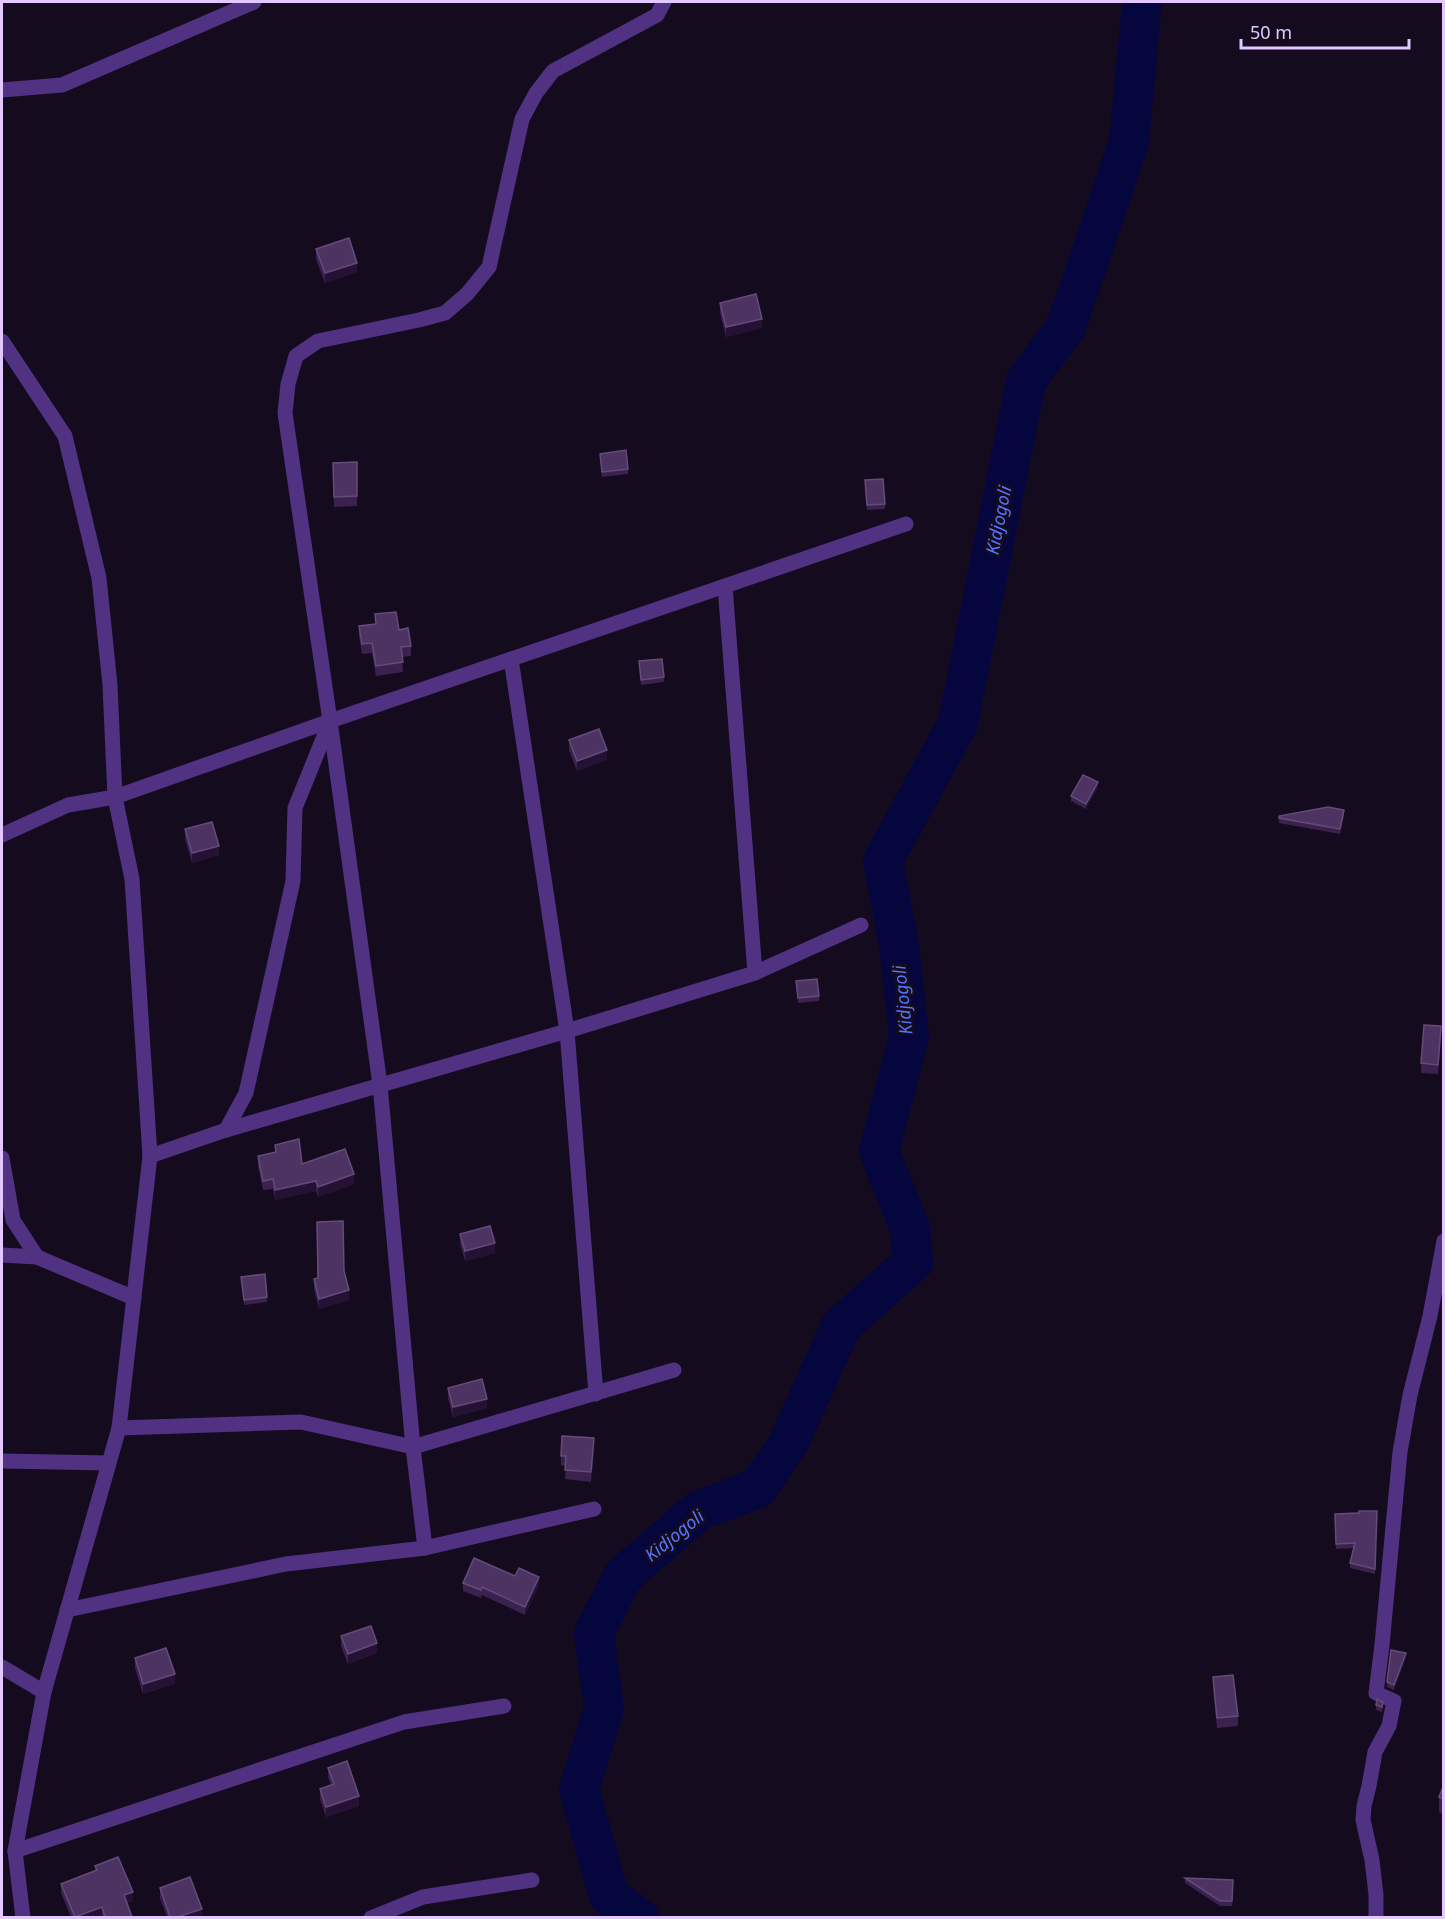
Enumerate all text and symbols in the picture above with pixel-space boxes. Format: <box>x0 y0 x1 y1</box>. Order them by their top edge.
scale bar <box>1241 12 1409 50</box>
text: 50 m <box>1250 20 1292 44</box>
water label: Kidjogoli <box>980 483 1017 557</box>
water label: Kidjogoli <box>886 964 918 1036</box>
water label: Kidjogoli <box>639 1503 709 1566</box>

